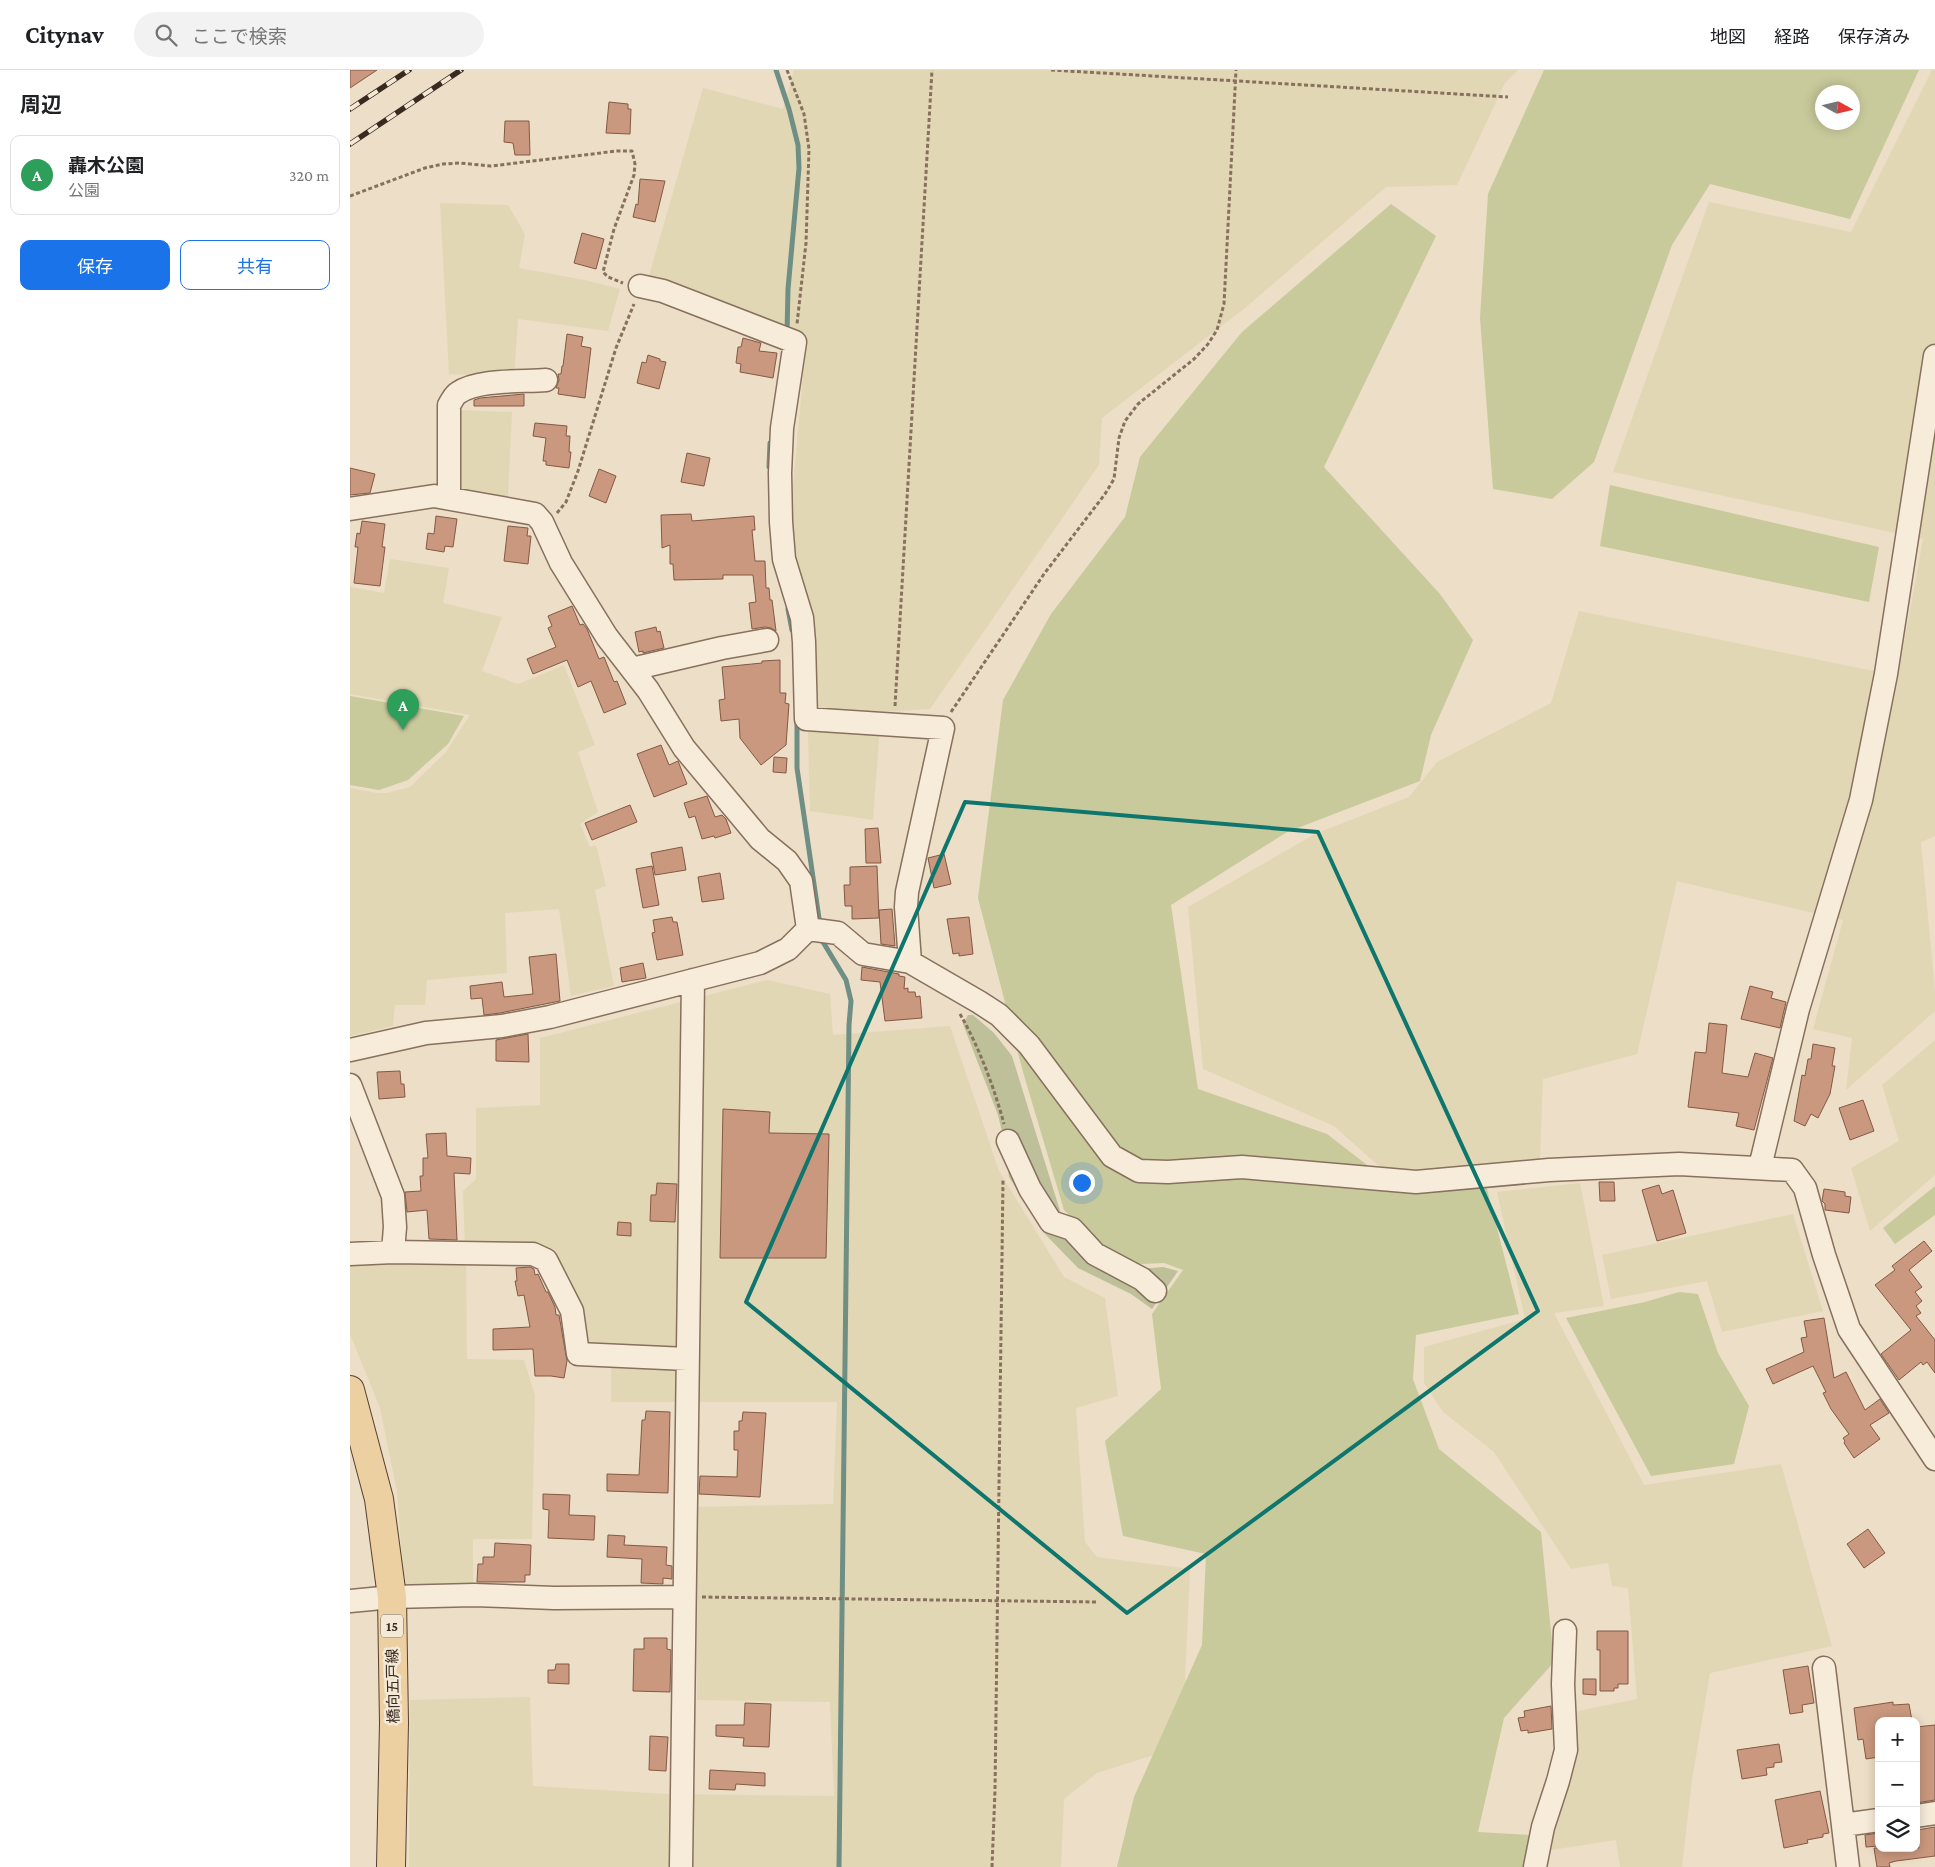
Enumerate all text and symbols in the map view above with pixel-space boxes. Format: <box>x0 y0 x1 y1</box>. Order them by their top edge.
search box <box>134 12 484 57</box>
text: Citynav <box>25 21 104 48</box>
icon: search <box>152 21 180 49</box>
text: ここで検索 <box>192 26 287 47</box>
text: 地図 <box>1710 27 1746 47</box>
text: 経路 <box>1774 27 1810 47</box>
text: 保存済み <box>1838 27 1910 47</box>
north arrow <box>1815 85 1860 130</box>
text: 周辺 <box>20 93 62 117</box>
text: 轟木公園 <box>68 155 144 176</box>
text: A <box>32 167 42 184</box>
text: 320 m <box>289 167 329 184</box>
text: 公園 <box>68 182 100 199</box>
button: 保存 <box>20 240 170 290</box>
button: 共有 <box>180 240 330 290</box>
pin: A <box>387 689 419 730</box>
your location <box>1069 1170 1095 1196</box>
road number: 15 <box>381 1614 403 1638</box>
street label: 橋向五戸線 <box>384 1648 402 1724</box>
map controls <box>1875 1717 1920 1852</box>
button: + <box>1875 1717 1920 1762</box>
button: − <box>1875 1762 1920 1807</box>
button: layers <box>1875 1807 1920 1852</box>

